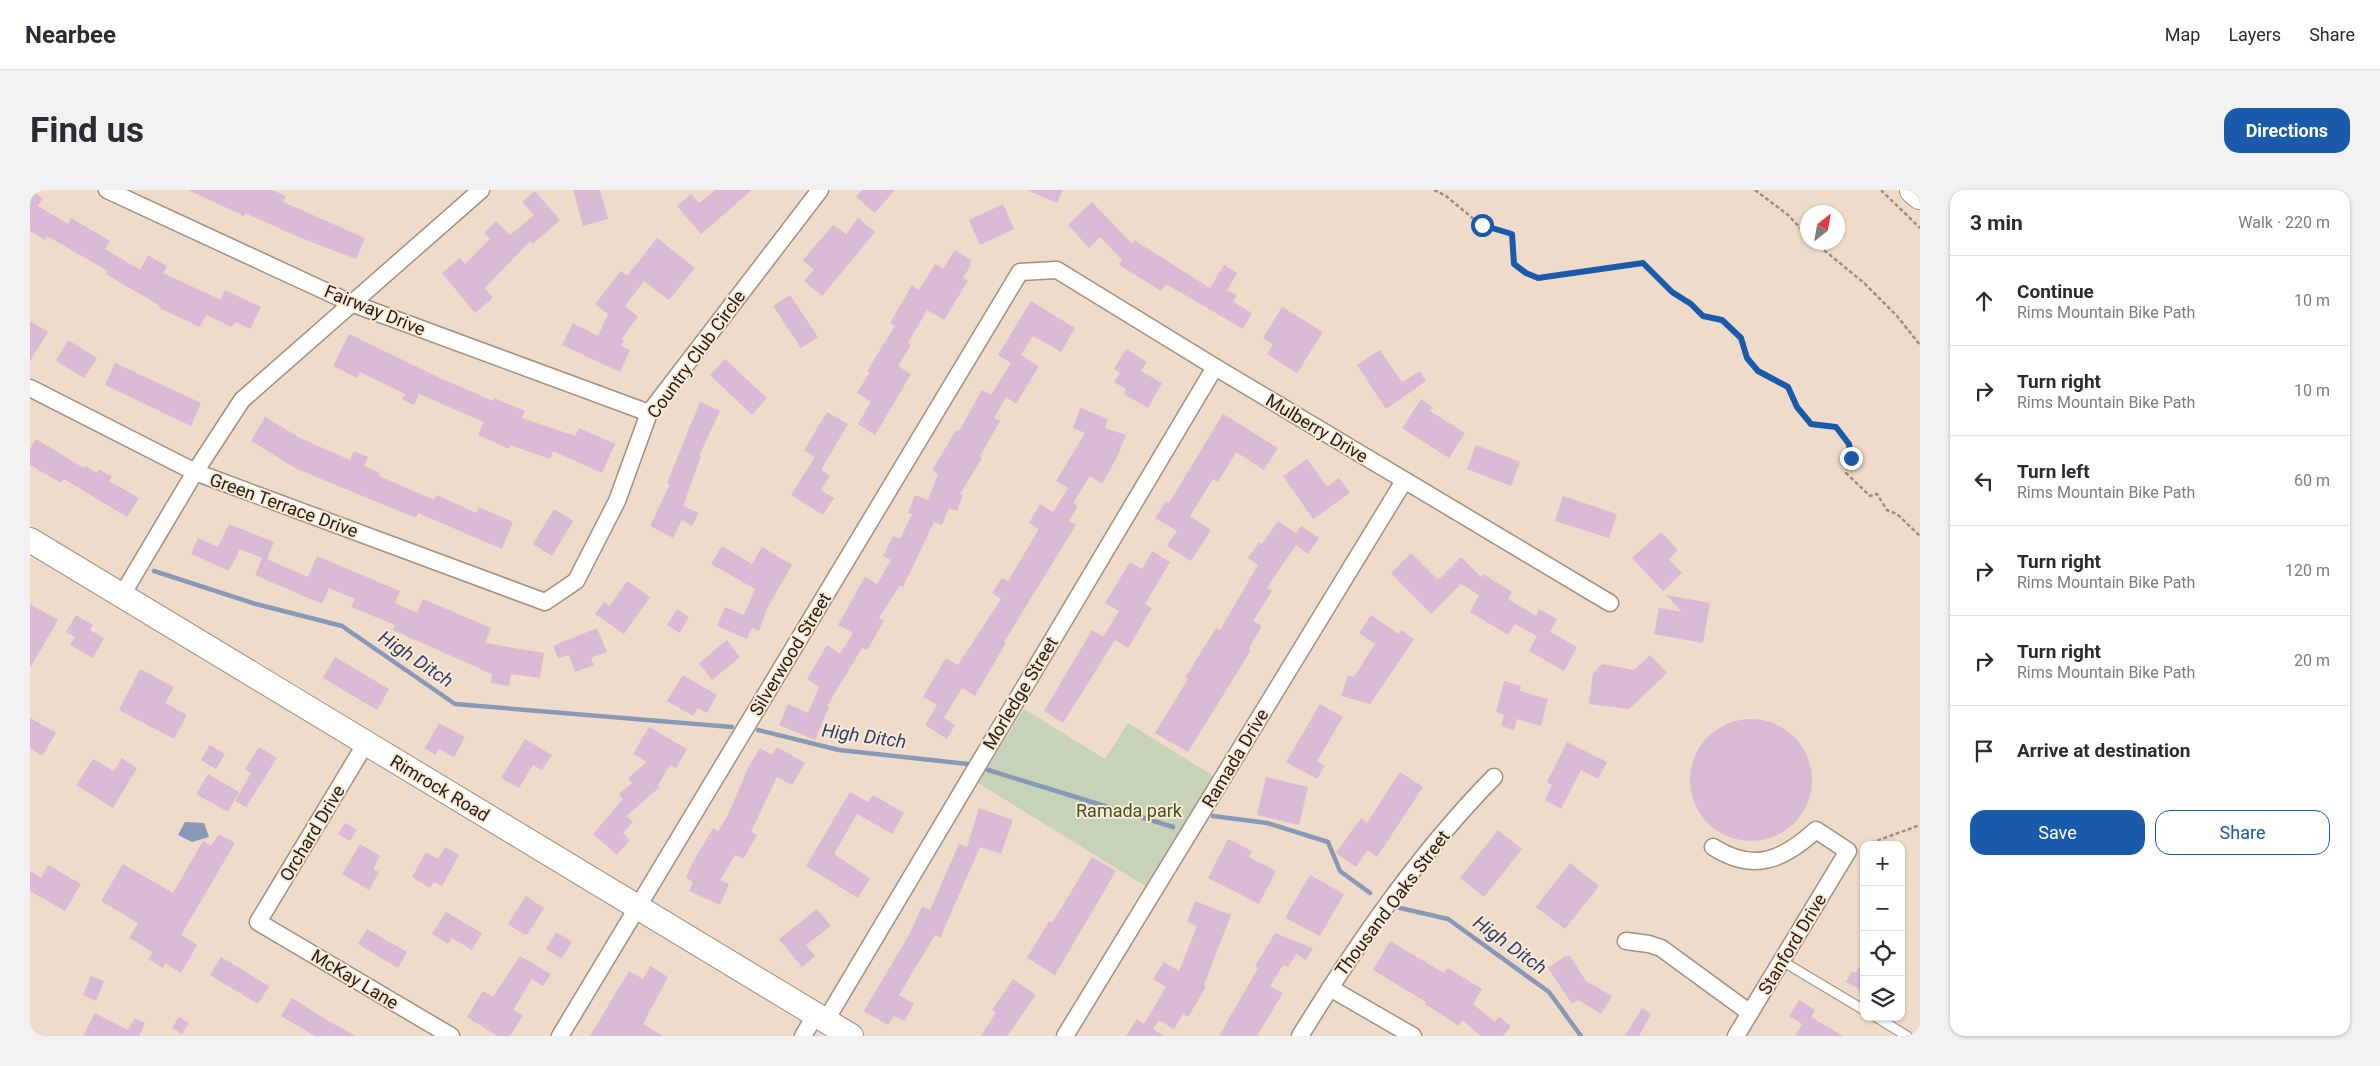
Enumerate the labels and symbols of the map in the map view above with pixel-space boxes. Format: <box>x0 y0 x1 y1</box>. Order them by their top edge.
north arrow <box>1800 205 1845 250</box>
route start <box>1471 214 1494 237</box>
street label: Fairway Drive <box>322 280 428 340</box>
street label: Country Club Circle <box>643 286 749 422</box>
street label: Mulberry Drive <box>1262 389 1372 467</box>
route end <box>1840 447 1863 470</box>
street label: Green Terrace Drive <box>207 468 361 542</box>
street label: Silverwood Street <box>745 589 835 719</box>
water label: High Ditch <box>374 626 458 692</box>
street label: Morledge Street <box>978 633 1062 753</box>
street label: Ramada Drive <box>1197 705 1273 811</box>
water label: High Ditch <box>820 719 908 753</box>
street label: Rimrock Road <box>387 750 493 826</box>
street label: Orchard Drive <box>275 781 349 885</box>
park label: Ramada park <box>1076 800 1183 821</box>
street label: Thousand Oaks Street <box>1330 826 1454 980</box>
street label: Stanford Drive <box>1754 890 1830 998</box>
water label: High Ditch <box>1469 911 1551 979</box>
street label: McKay Lane <box>308 945 402 1013</box>

